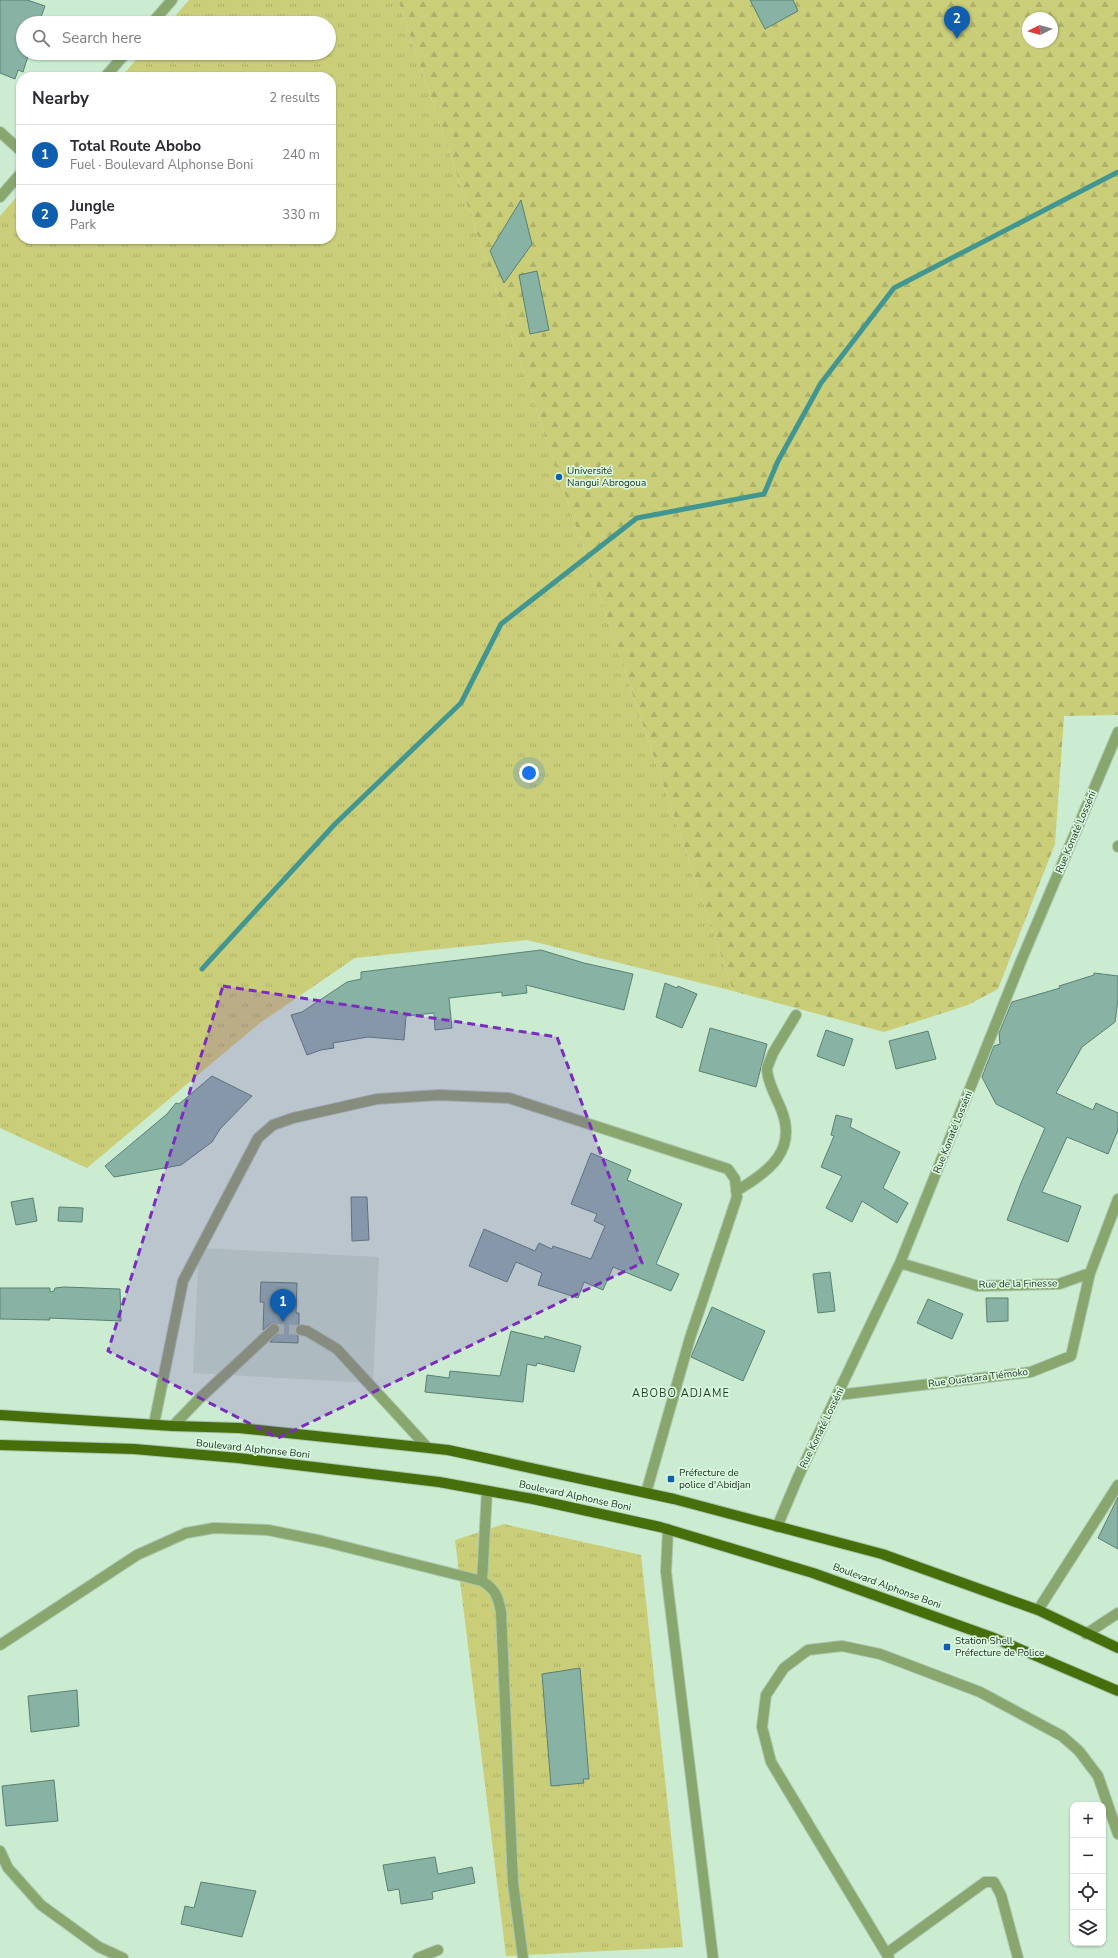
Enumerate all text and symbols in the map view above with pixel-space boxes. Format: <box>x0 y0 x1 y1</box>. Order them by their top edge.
pin: 2 <box>944 6 970 39</box>
north arrow <box>1022 12 1058 48</box>
search box <box>16 16 336 60</box>
icon: search <box>30 27 52 49</box>
text: Search here <box>62 28 142 48</box>
text: Nearby <box>32 87 89 110</box>
text: 2 results <box>269 89 320 107</box>
text: Total Route Abobo <box>70 136 201 156</box>
text: 1 <box>41 146 49 164</box>
text: 240 m <box>282 146 320 164</box>
text: Fuel · Boulevard Alphonse Boni <box>70 156 253 174</box>
text: Jungle <box>70 196 115 216</box>
text: 2 <box>41 206 49 224</box>
text: 330 m <box>282 206 320 224</box>
text: Park <box>70 216 96 234</box>
place label: Université Nangui Abrogoua <box>567 464 646 490</box>
marker: Université Nangui Abrogoua <box>554 472 564 482</box>
your location <box>519 763 539 783</box>
street label: Rue Konaté Losséni <box>1052 789 1100 875</box>
street label: Rue Konaté Losséni <box>930 1089 976 1175</box>
street label: Rue de la Finesse <box>979 1276 1057 1292</box>
pin: 1 <box>270 1289 296 1322</box>
street label: Rue Ouattara Tiémoko <box>927 1365 1029 1391</box>
street label: Rue Konaté Losséni <box>796 1385 848 1471</box>
district label: ABOBO ADJAME <box>632 1386 730 1401</box>
street label: Boulevard Alphonse Boni <box>195 1436 311 1462</box>
place label: Préfecture de police d'Abidjan <box>679 1466 751 1492</box>
marker: Préfecture de police d'Abidjan <box>666 1474 676 1484</box>
street label: Boulevard Alphonse Boni <box>518 1477 632 1515</box>
street label: Boulevard Alphonse Boni <box>831 1560 943 1612</box>
place label: Station Shell Préfecture de Police <box>955 1634 1044 1660</box>
marker: Station Shell Préfecture de Police <box>942 1642 952 1652</box>
map controls <box>1070 1802 1106 1946</box>
button: + <box>1070 1802 1106 1838</box>
button: − <box>1070 1838 1106 1874</box>
button: locate <box>1070 1874 1106 1910</box>
button: layers <box>1070 1910 1106 1946</box>

